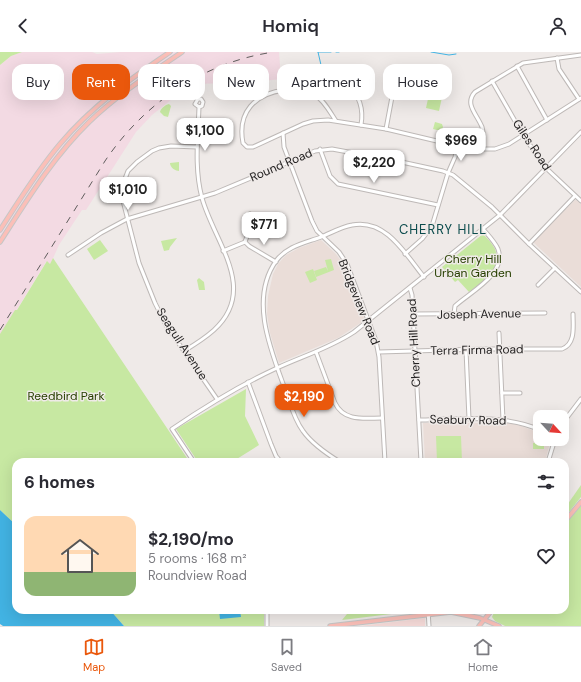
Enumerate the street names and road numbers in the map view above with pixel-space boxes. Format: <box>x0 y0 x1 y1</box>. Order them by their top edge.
street label: Giles Road <box>509 116 555 174</box>
street label: Round Road <box>247 145 315 185</box>
street label: Bridgeview Road <box>335 257 383 347</box>
street label: Cherry Hill Road <box>404 298 424 388</box>
street label: Seagull Avenue <box>153 305 211 383</box>
street label: Joseph Avenue <box>437 305 521 323</box>
street label: Terra Firma Road <box>430 341 524 359</box>
street label: Seabury Road <box>429 411 507 429</box>

